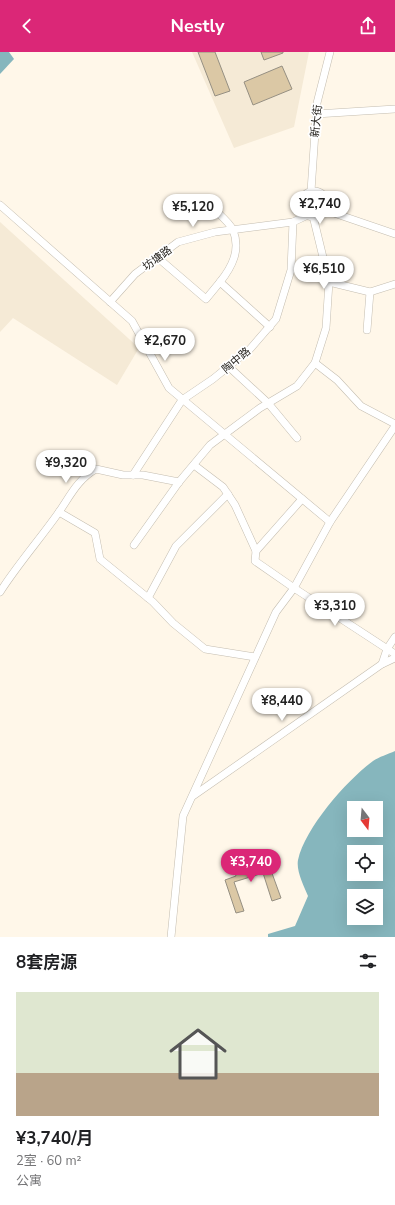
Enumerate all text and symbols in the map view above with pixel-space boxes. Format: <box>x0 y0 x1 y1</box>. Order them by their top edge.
text: Nestly <box>171 14 224 38</box>
icon: back <box>16 15 38 37</box>
icon: share <box>357 15 379 37</box>
street label: 新大街 <box>307 104 326 138</box>
pin: ¥2,740 <box>287 191 353 225</box>
pin: ¥5,120 <box>160 194 226 228</box>
text: ¥2,740 <box>299 195 341 213</box>
text: ¥5,120 <box>172 198 214 216</box>
street label: 坊塘路 <box>140 243 175 274</box>
pin: ¥6,510 <box>291 256 357 290</box>
text: ¥6,510 <box>303 260 345 278</box>
pin: ¥2,670 <box>132 328 198 362</box>
text: ¥2,670 <box>144 332 186 350</box>
street label: 陶中路 <box>219 344 254 377</box>
pin: ¥9,320 <box>33 450 99 484</box>
text: ¥9,320 <box>45 454 87 472</box>
pin: ¥3,310 <box>302 593 368 627</box>
text: ¥3,310 <box>314 597 356 615</box>
pin: ¥8,440 <box>249 688 315 722</box>
text: ¥8,440 <box>261 692 303 710</box>
north arrow <box>347 801 383 837</box>
map controls <box>347 801 383 925</box>
button: locate <box>347 845 383 881</box>
pin: ¥3,740 <box>218 849 284 883</box>
text: ¥3,740 <box>230 853 272 871</box>
button: layers <box>347 889 383 925</box>
icon: filters <box>357 950 379 972</box>
text: 8套房源 <box>16 951 77 974</box>
icon: home <box>162 1018 234 1090</box>
text: ¥3,740/月 <box>16 1127 94 1150</box>
text: 2室 · 60 m² <box>16 1152 81 1170</box>
text: 公寓 <box>16 1172 42 1190</box>

